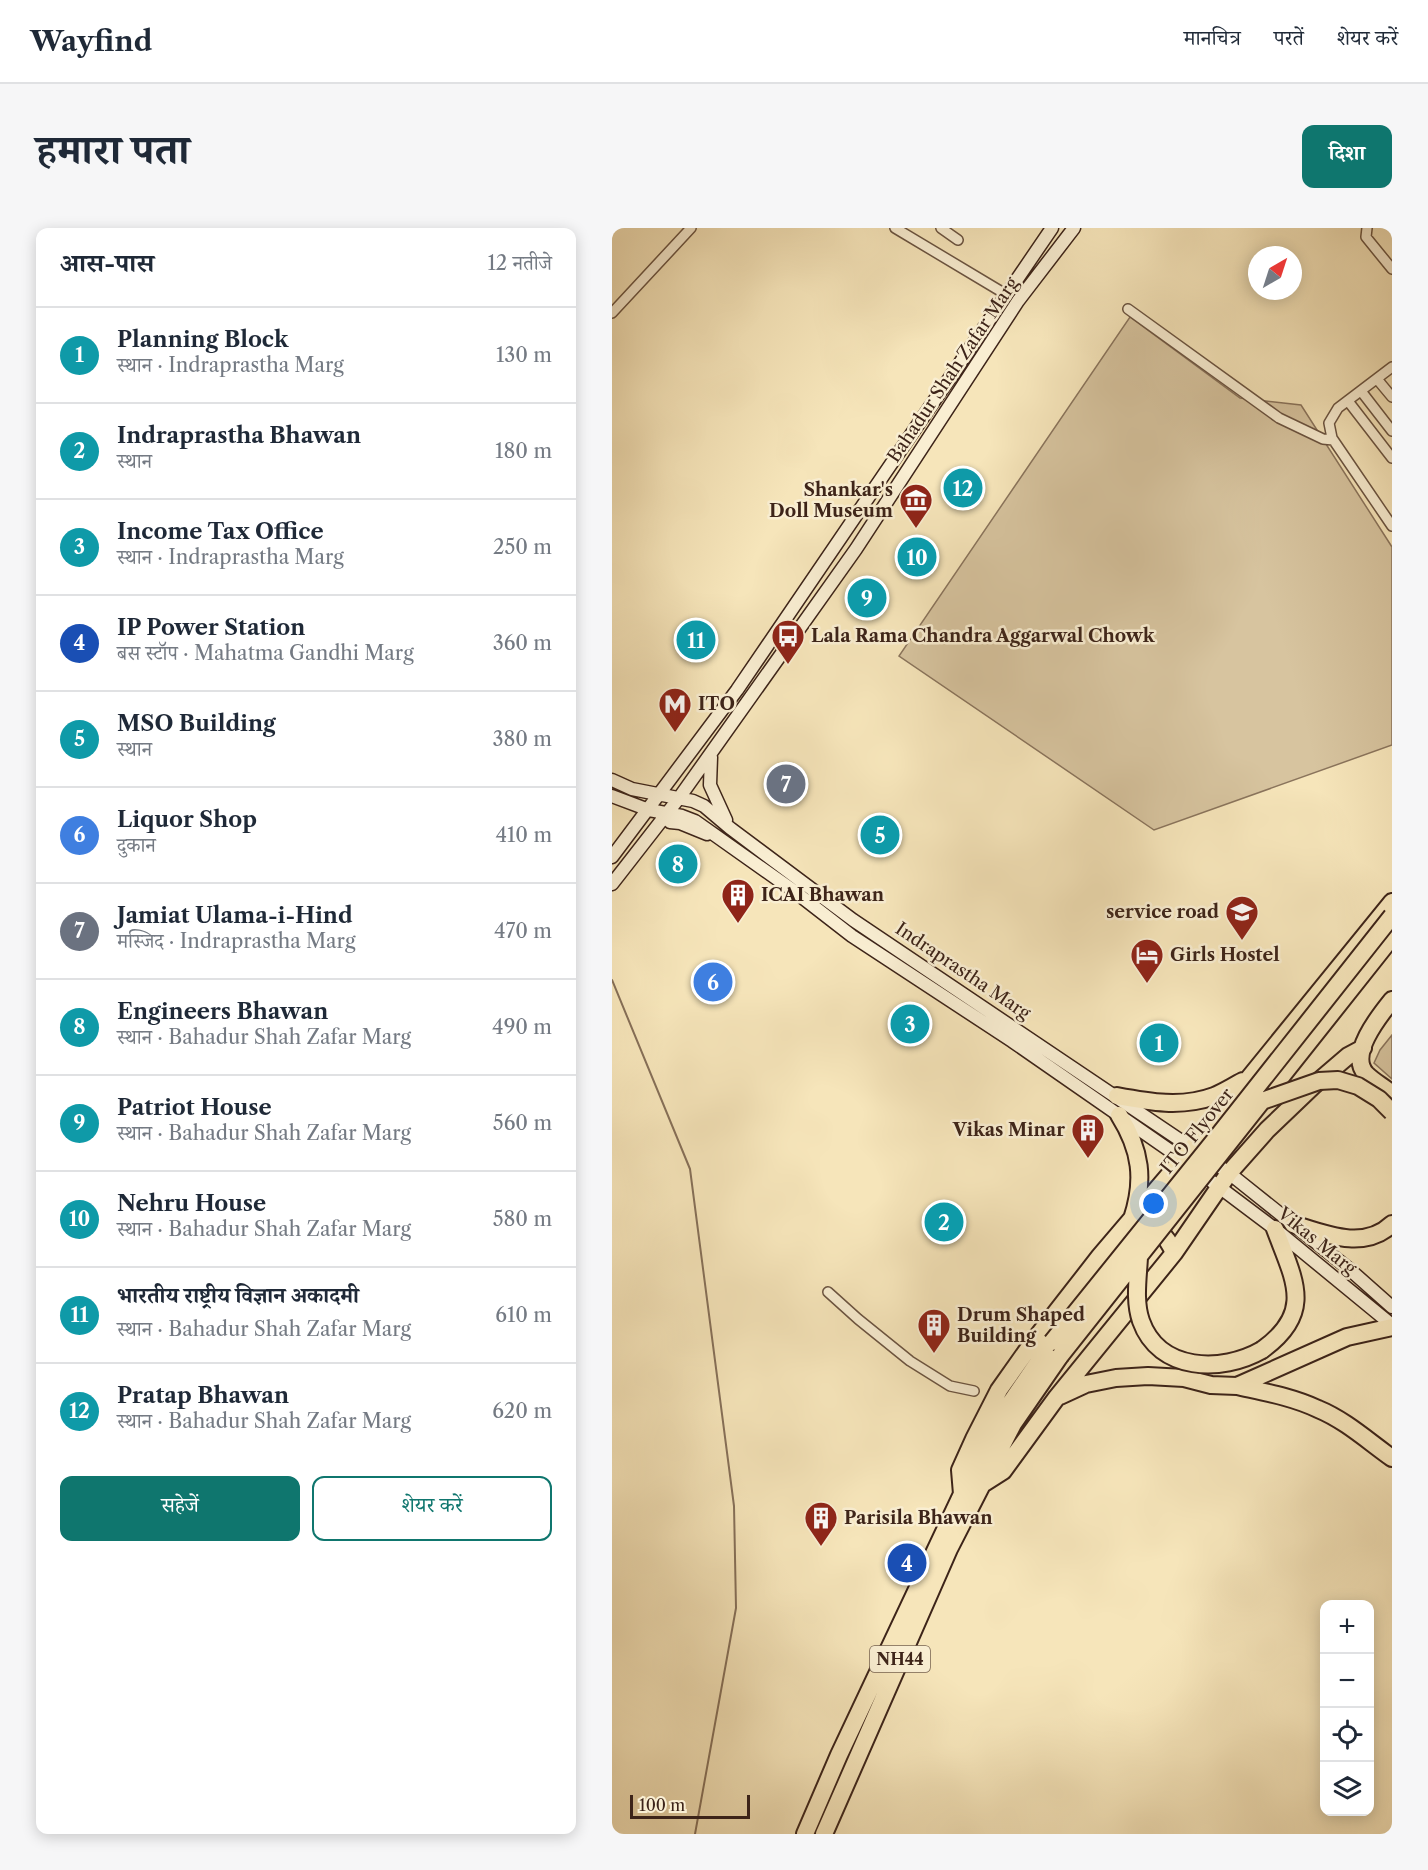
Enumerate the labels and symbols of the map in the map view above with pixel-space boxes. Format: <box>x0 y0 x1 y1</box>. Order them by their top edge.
north arrow <box>1248 246 1302 300</box>
street label: Bahadur Shah Zafar Marg <box>883 273 1024 467</box>
pin: 12 <box>944 466 982 510</box>
place label: Shankar's Doll Museum <box>769 479 893 522</box>
museum icon: Shankar's Doll Museum <box>898 482 934 529</box>
pin: 10 <box>898 534 936 580</box>
pin: 9 <box>848 576 886 620</box>
pin: 11 <box>676 618 716 662</box>
bus stop icon: Lala Rama Chandra Aggarwal Chowk <box>770 618 806 665</box>
place label: Lala Rama Chandra Aggarwal Chowk <box>811 625 1156 647</box>
metro station icon: ITO <box>657 686 693 733</box>
place label: ITO <box>698 693 735 715</box>
pin: 7 <box>766 762 806 806</box>
pin: 5 <box>860 812 900 858</box>
pin: 8 <box>658 842 698 886</box>
building icon: ICAI Bhawan <box>720 877 756 924</box>
place label: ICAI Bhawan <box>761 884 885 906</box>
school or university icon: service road <box>1224 894 1260 941</box>
place label: service road <box>1106 901 1219 923</box>
street label: Indraprastha Marg <box>891 918 1035 1025</box>
hotel icon: Girls Hostel <box>1129 937 1165 984</box>
place label: Girls Hostel <box>1170 944 1280 966</box>
pin: 6 <box>694 960 732 1005</box>
pin: 3 <box>890 1002 930 1046</box>
pin: 1 <box>1140 1020 1178 1066</box>
street label: ITO Flyover <box>1156 1083 1238 1178</box>
building icon: Vikas Minar <box>1070 1112 1106 1159</box>
place label: Vikas Minar <box>952 1119 1065 1141</box>
your location <box>1139 1189 1168 1218</box>
pin: 2 <box>924 1200 964 1244</box>
street label: Vikas Marg <box>1272 1202 1361 1280</box>
place label: Drum Shaped Building <box>957 1304 1085 1347</box>
building icon: Drum Shaped Building <box>916 1307 952 1354</box>
building icon: Parisila Bhawan <box>803 1500 839 1547</box>
place label: Parisila Bhawan <box>844 1507 993 1529</box>
pin: 4 <box>888 1540 926 1586</box>
road number: NH44 <box>870 1646 930 1672</box>
scale bar <box>630 1792 750 1820</box>

